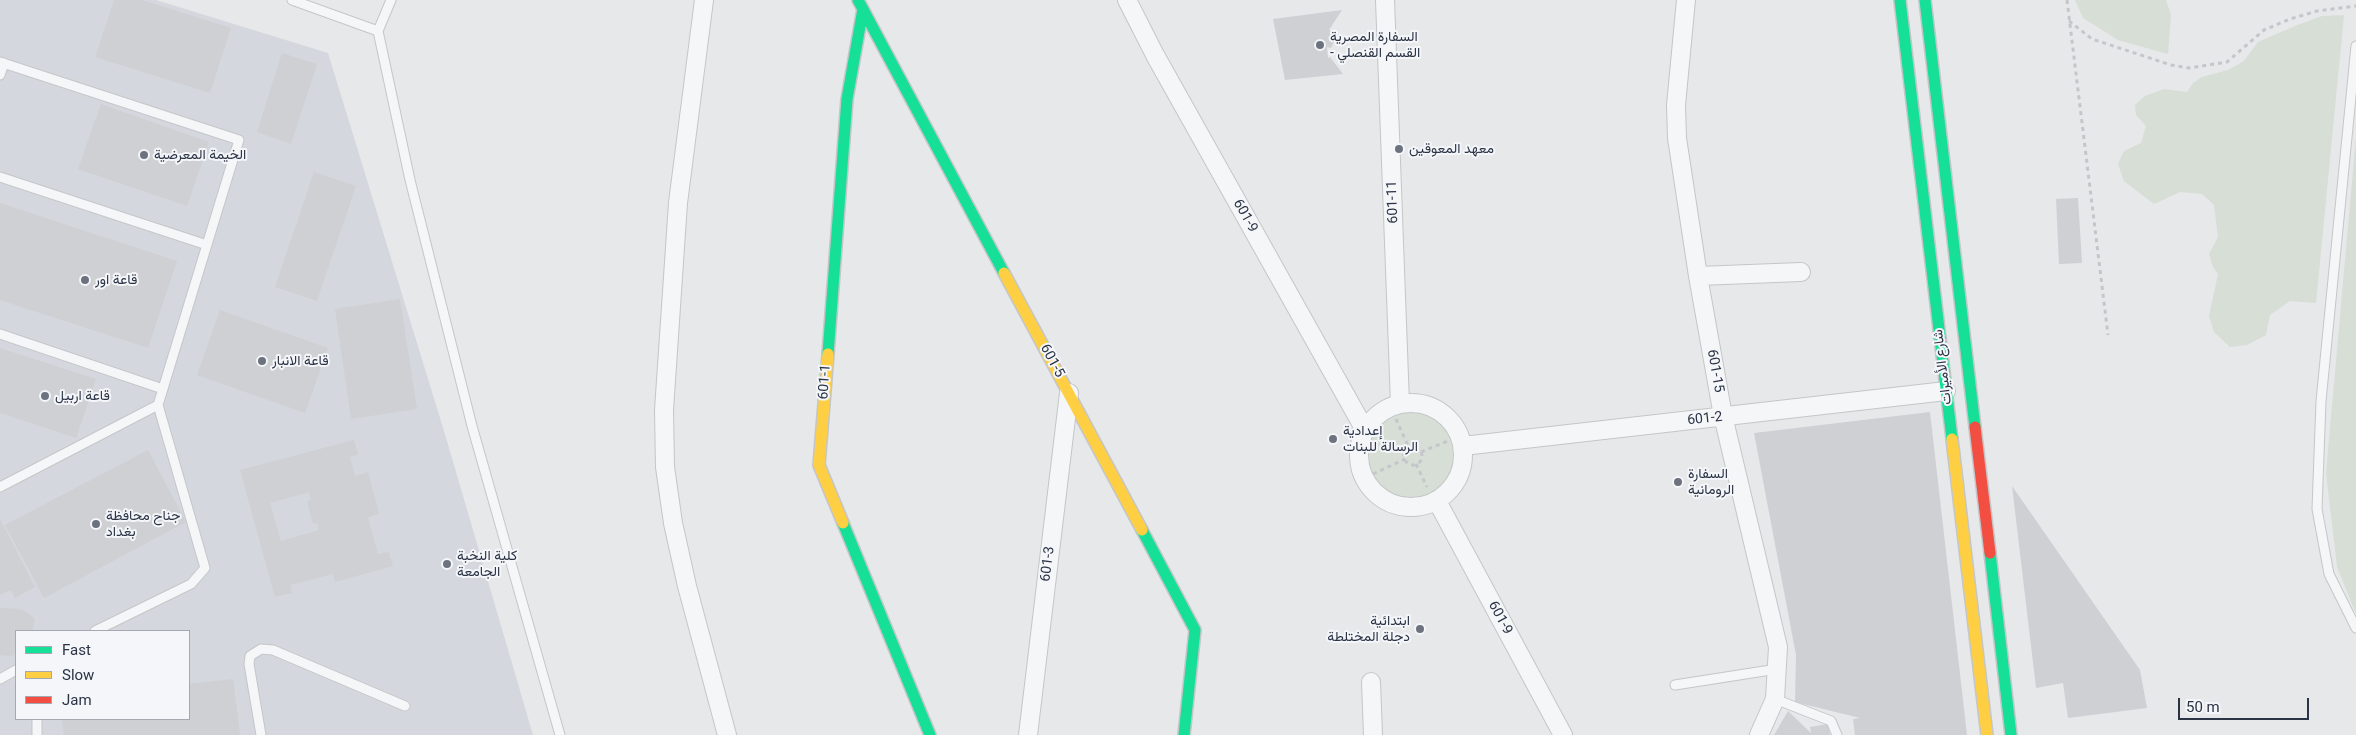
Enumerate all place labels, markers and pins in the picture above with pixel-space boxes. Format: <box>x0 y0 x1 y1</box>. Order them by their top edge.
place label: السفارة المصرية - القسم القنصلي <box>1330 29 1420 62</box>
marker: السفارة المصرية - القسم القنصلي <box>1314 39 1326 51</box>
place label: معهد المعوقين <box>1409 141 1494 157</box>
marker: معهد المعوقين <box>1393 143 1405 155</box>
place label: الخيمة المعرضية <box>154 147 246 163</box>
marker: الخيمة المعرضية <box>138 149 150 161</box>
place label: قاعة اور <box>95 272 137 288</box>
marker: قاعة اور <box>79 274 91 286</box>
place label: قاعة الانبار <box>272 353 329 369</box>
marker: قاعة الانبار <box>256 355 268 367</box>
place label: قاعة اربيل <box>55 388 110 404</box>
marker: قاعة اربيل <box>39 390 51 402</box>
place label: إعدادية الرسالة للبنات <box>1343 423 1418 456</box>
marker: إعدادية الرسالة للبنات <box>1327 433 1339 445</box>
place label: السفارة الرومانية <box>1688 466 1734 498</box>
marker: السفارة الرومانية <box>1672 476 1684 488</box>
place label: جناح محافظة بغداد <box>106 508 180 540</box>
marker: جناح محافظة بغداد <box>90 518 102 530</box>
place label: كلية النخبة الجامعة <box>457 548 517 580</box>
marker: كلية النخبة الجامعة <box>441 558 453 570</box>
place label: ابتدائية دجلة المختلطة <box>1327 613 1410 646</box>
marker: ابتدائية دجلة المختلطة <box>1414 623 1426 635</box>

